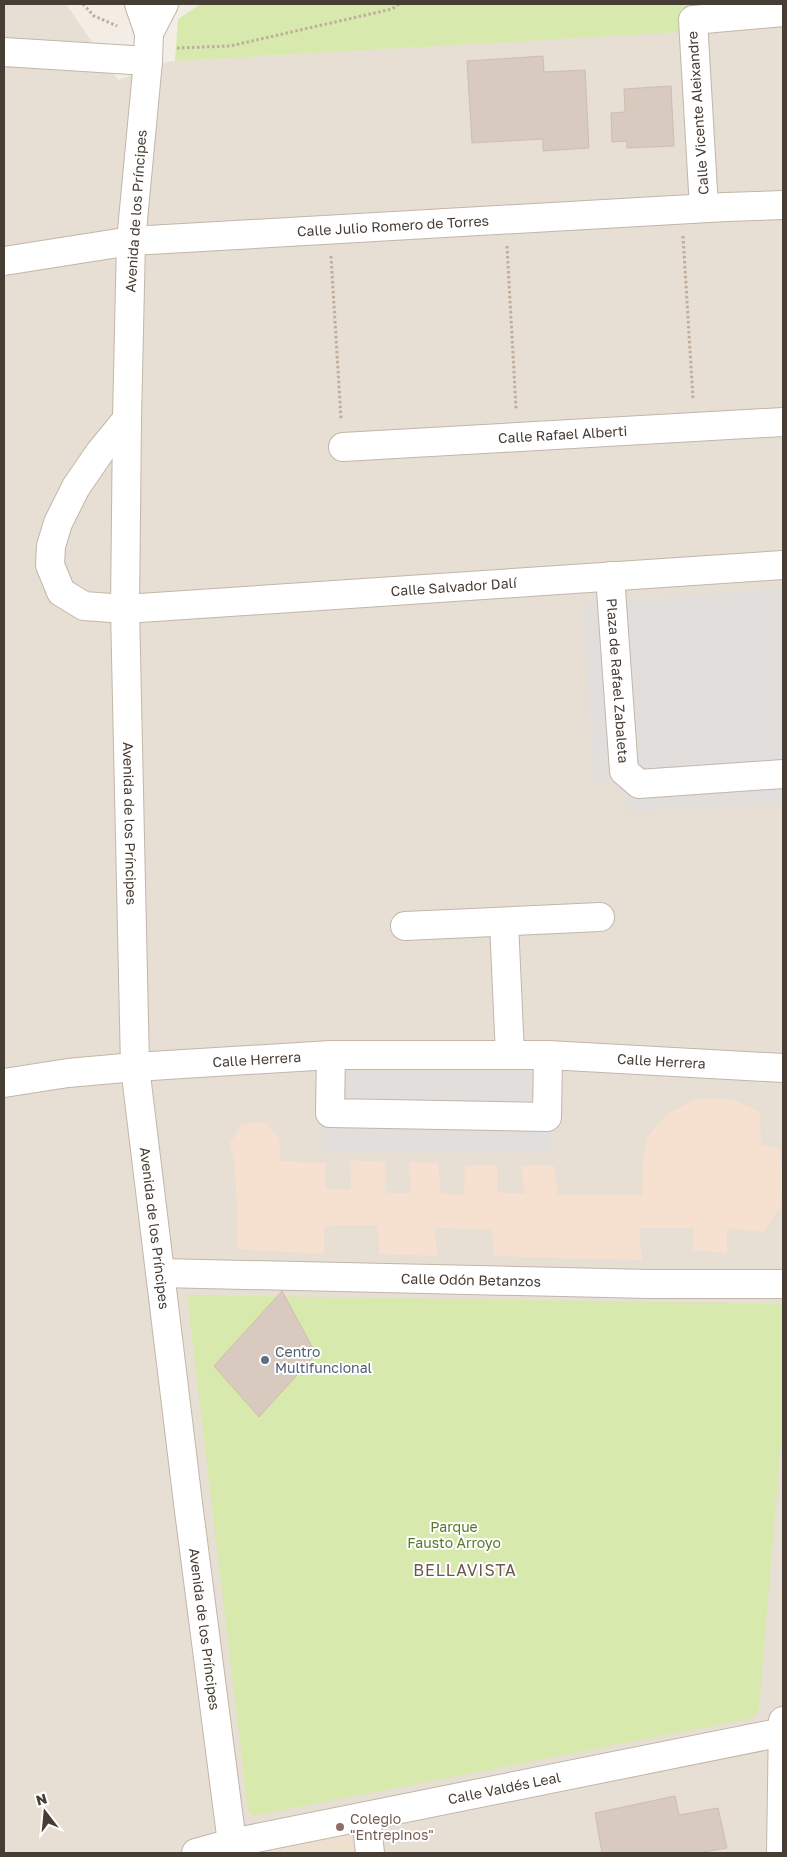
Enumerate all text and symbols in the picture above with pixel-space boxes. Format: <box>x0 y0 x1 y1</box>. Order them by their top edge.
street label: Calle Vicente Aleixandre <box>683 31 712 195</box>
street label: Avenida de los Príncipes <box>121 129 150 293</box>
street label: Calle Julio Romero de Torres <box>297 212 489 240</box>
street label: Calle Rafael Alberti <box>497 422 628 446</box>
street label: Calle Salvador Dalí <box>390 574 518 599</box>
street label: Plaza de Rafael Zabaleta <box>604 598 632 764</box>
street label: Avenida de los Príncipes <box>120 742 140 905</box>
street label: Calle Herrera <box>212 1048 302 1070</box>
street label: Calle Herrera <box>617 1050 706 1072</box>
street label: Avenida de los Príncipes <box>137 1146 173 1310</box>
street label: Calle Odón Betanzos <box>401 1269 541 1290</box>
place label: Centro Multifuncional <box>275 1343 372 1376</box>
marker: Centro Multifuncional <box>259 1354 271 1366</box>
park label: Parque Fausto Arroyo <box>407 1518 501 1551</box>
street label: Avenida de los Príncipes <box>186 1547 224 1711</box>
district label: BELLAVISTA <box>413 1560 517 1580</box>
street label: Calle Valdés Leal <box>446 1768 562 1807</box>
north arrow <box>20 1787 70 1837</box>
text: N <box>34 1789 49 1809</box>
place label: Colegio "Entrepinos" <box>350 1810 434 1843</box>
marker: Colegio "Entrepinos" <box>334 1821 346 1833</box>

